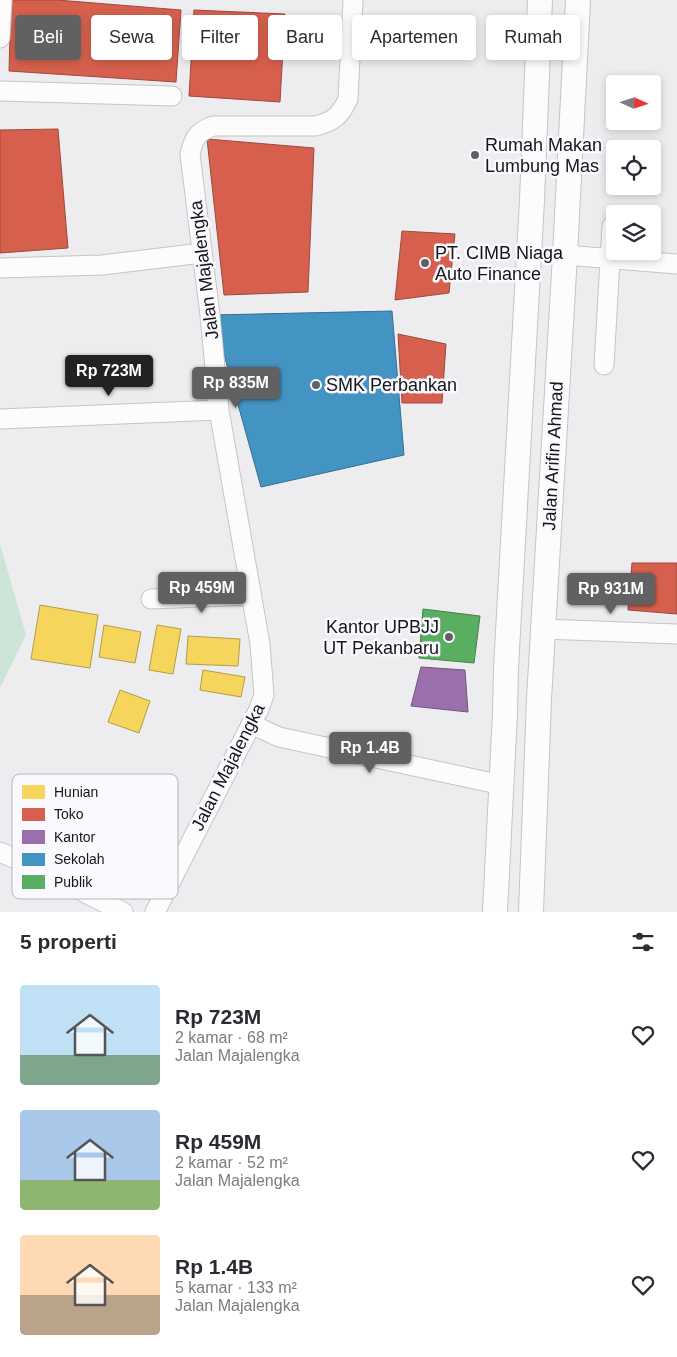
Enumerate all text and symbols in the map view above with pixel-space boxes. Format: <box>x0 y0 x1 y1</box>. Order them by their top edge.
chip: Beli <box>15 15 81 60</box>
chip: Sewa <box>91 15 172 60</box>
chip: Filter <box>182 15 258 60</box>
chip: Baru <box>268 15 342 60</box>
chip: Apartemen <box>352 15 476 60</box>
chip: Rumah <box>486 15 580 60</box>
north arrow <box>606 75 661 130</box>
map controls <box>606 75 661 260</box>
place label: Rumah Makan Lumbung Mas <box>485 135 602 176</box>
button: locate <box>606 140 661 195</box>
marker: Rumah Makan Lumbung Mas <box>469 149 481 161</box>
street label: Jalan Majalengka <box>185 198 222 341</box>
button: layers <box>606 205 661 260</box>
place label: PT. CIMB Niaga Auto Finance <box>435 243 564 284</box>
marker: PT. CIMB Niaga Auto Finance <box>419 257 431 269</box>
pin: Rp 723M <box>63 354 155 397</box>
text: Rp 723M <box>76 362 142 379</box>
pin: Rp 835M <box>190 366 282 409</box>
text: Rp 835M <box>203 374 269 391</box>
place label: SMK Perbankan <box>326 375 457 395</box>
marker: SMK Perbankan <box>310 379 322 391</box>
street label: Jalan Arifin Ahmad <box>539 381 567 531</box>
pin: Rp 459M <box>156 572 248 614</box>
pin: Rp 931M <box>565 572 657 615</box>
text: Rp 459M <box>169 579 235 596</box>
text: Rp 931M <box>578 580 644 597</box>
place label: Kantor UPBJJ UT Pekanbaru <box>323 617 439 658</box>
marker: Kantor UPBJJ UT Pekanbaru <box>443 631 455 643</box>
street label: Jalan Majalengka <box>187 699 269 834</box>
pin: Rp 1.4B <box>324 732 416 774</box>
text: Rp 1.4B <box>340 739 400 756</box>
legend <box>12 774 178 899</box>
text: Hunian <box>54 784 98 800</box>
text: Toko <box>54 806 84 822</box>
text: Kantor <box>54 829 96 845</box>
text: Sekolah <box>54 851 105 867</box>
text: Publik <box>54 874 93 890</box>
icon: filters <box>629 928 657 956</box>
text: 5 properti <box>20 930 117 953</box>
icon: home <box>60 1005 120 1065</box>
text: Rp 723M <box>175 1005 261 1028</box>
icon: heart <box>629 1021 657 1049</box>
text: 2 kamar · 68 m² <box>175 1029 288 1046</box>
text: Jalan Majalengka <box>175 1047 300 1064</box>
icon: home <box>60 1130 120 1190</box>
text: Rp 459M <box>175 1130 261 1153</box>
icon: heart <box>629 1146 657 1174</box>
text: 2 kamar · 52 m² <box>175 1154 288 1171</box>
text: Jalan Majalengka <box>175 1172 300 1189</box>
icon: home <box>60 1255 120 1315</box>
text: Rp 1.4B <box>175 1255 253 1278</box>
icon: heart <box>629 1271 657 1299</box>
text: 5 kamar · 133 m² <box>175 1279 297 1296</box>
text: Jalan Majalengka <box>175 1297 300 1314</box>

